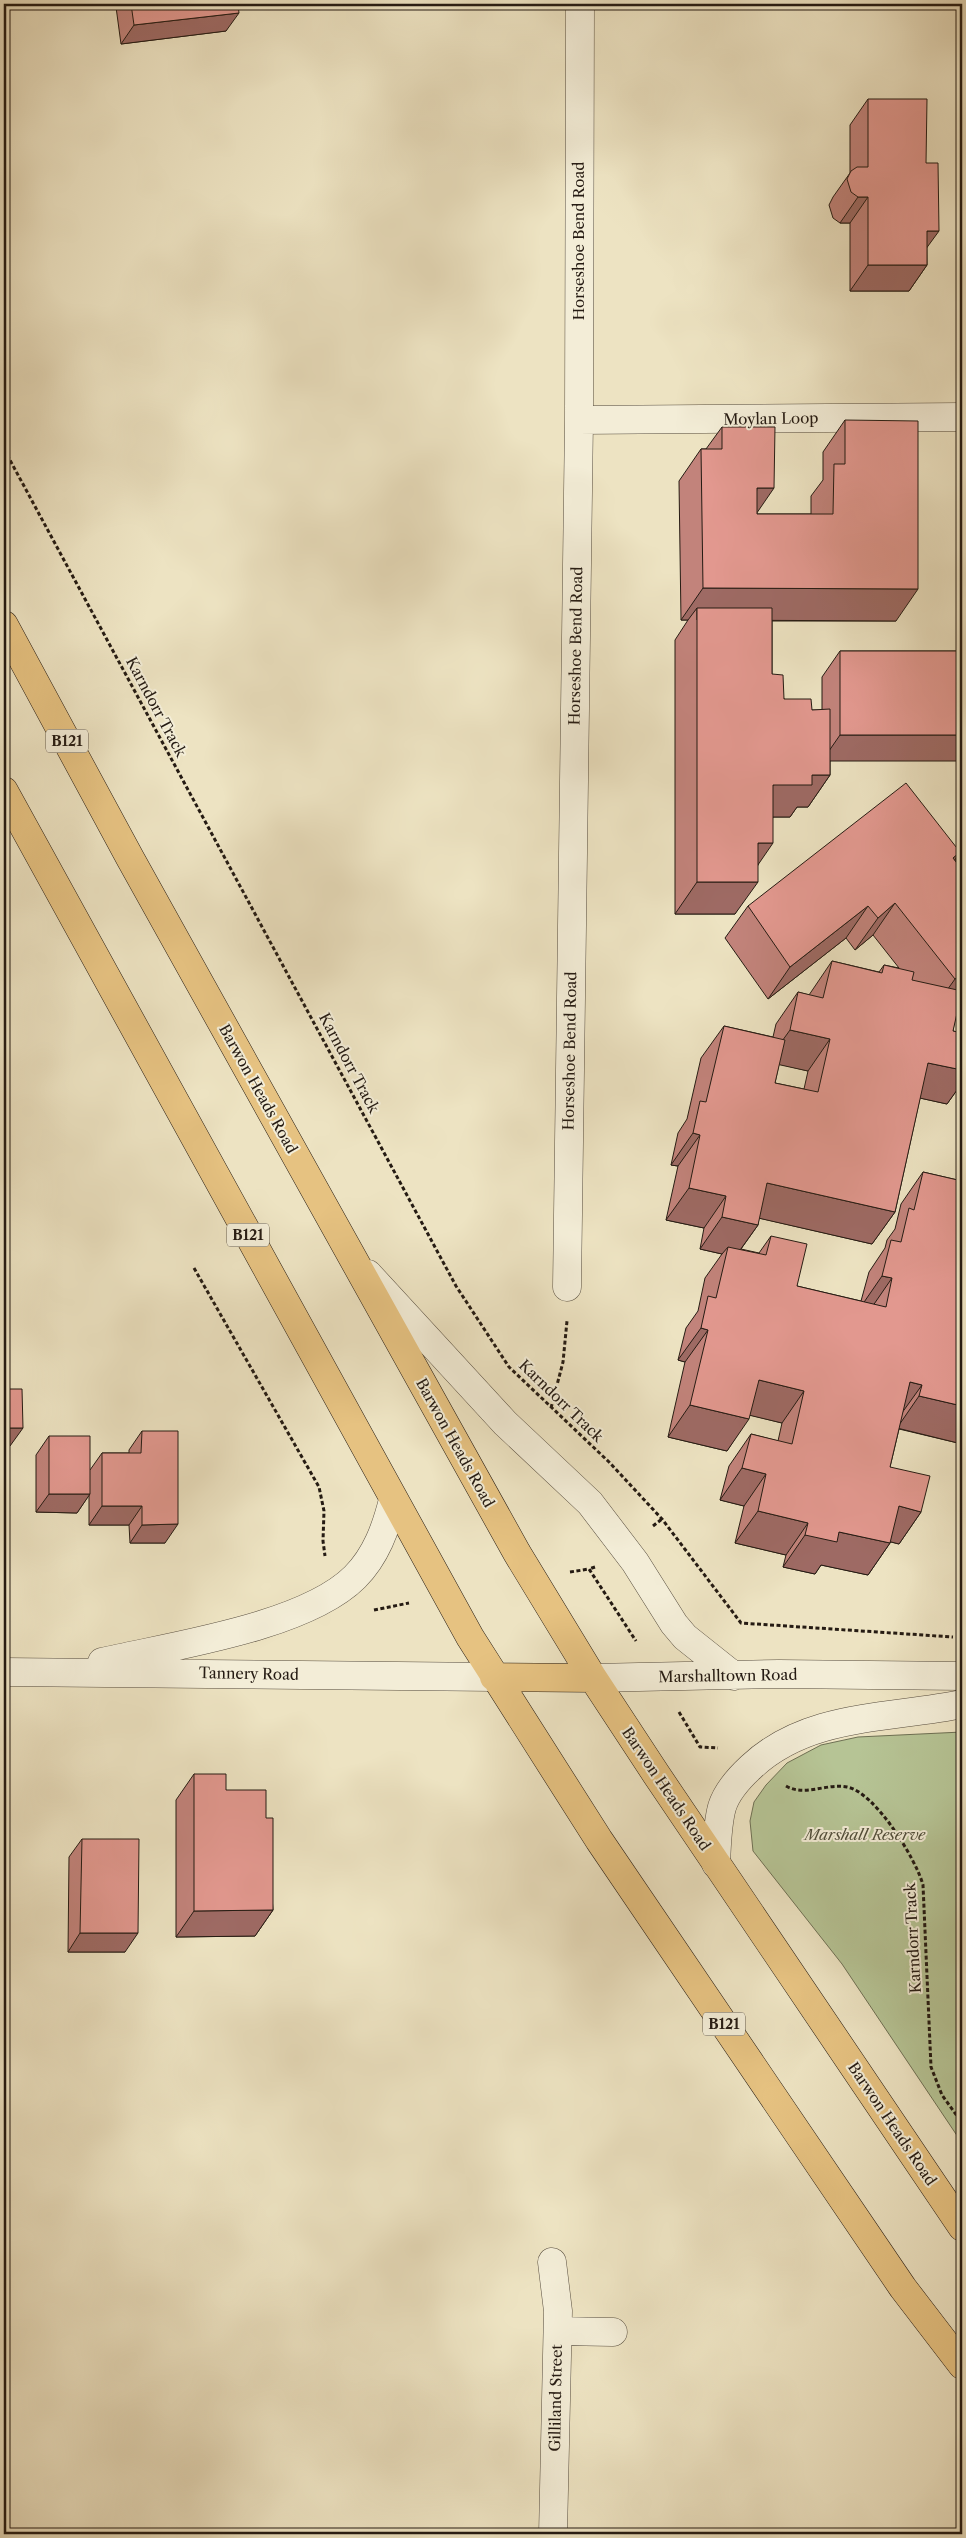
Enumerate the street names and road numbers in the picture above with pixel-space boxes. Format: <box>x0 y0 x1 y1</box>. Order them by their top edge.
street label: Horseshoe Bend Road <box>569 162 588 320</box>
street label: Moylan Loop <box>723 408 819 429</box>
street label: Horseshoe Bend Road <box>565 566 586 726</box>
street label: Karndorr Track <box>122 653 191 761</box>
road number: B121 <box>46 729 88 752</box>
street label: Horseshoe Bend Road <box>559 971 580 1131</box>
street label: Karndorr Track <box>315 1009 384 1117</box>
street label: Barwon Heads Road <box>215 1021 302 1157</box>
road number: B121 <box>227 1224 269 1246</box>
street label: Karndorr Track <box>515 1355 609 1447</box>
street label: Barwon Heads Road <box>412 1375 499 1511</box>
street label: Tannery Road <box>199 1663 299 1684</box>
street label: Marshalltown Road <box>658 1665 798 1686</box>
street label: Barwon Heads Road <box>618 1723 715 1854</box>
street label: Karndorr Track <box>900 1881 925 1994</box>
road number: B121 <box>703 2012 745 2036</box>
street label: Barwon Heads Road <box>844 2058 941 2189</box>
street label: Gilliland Street <box>545 2343 566 2452</box>

